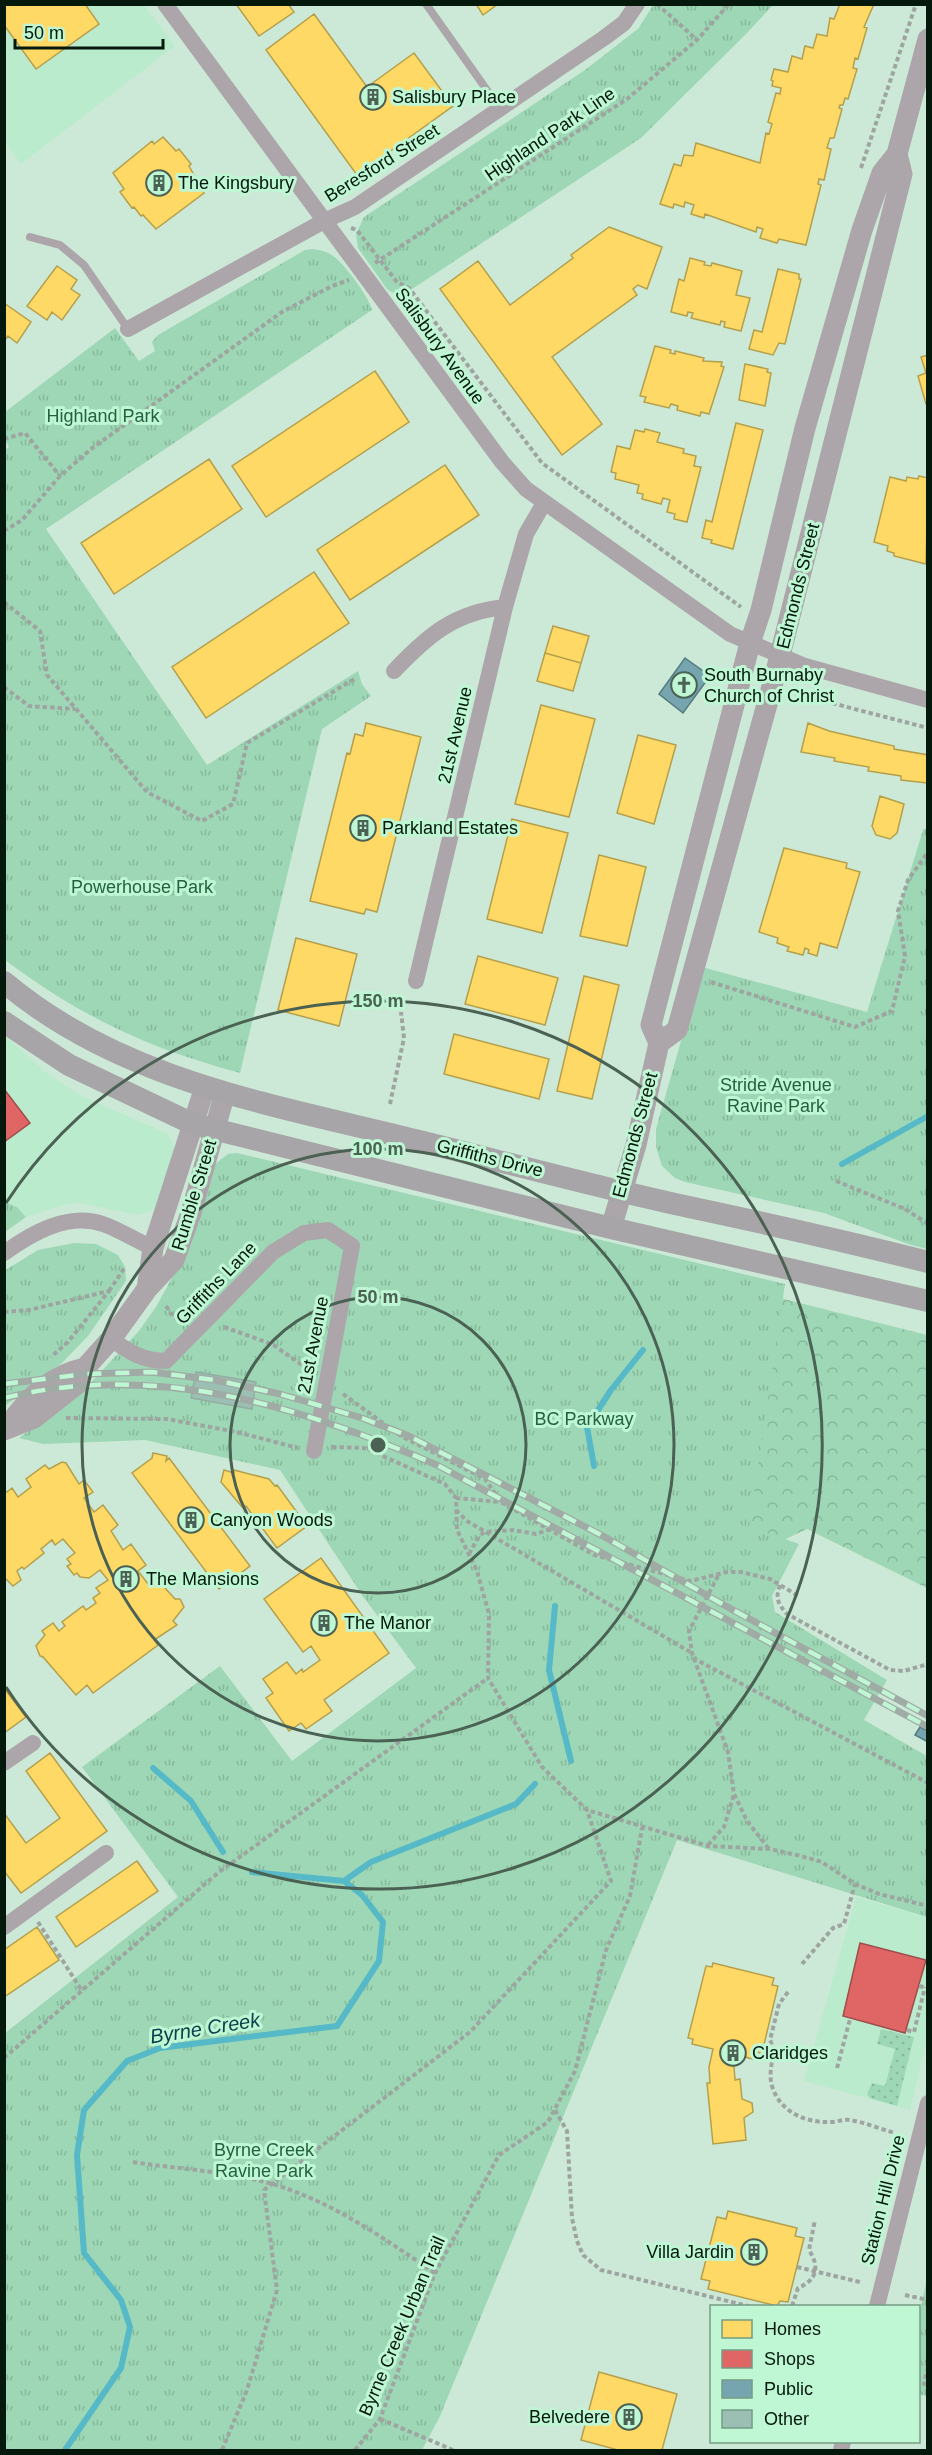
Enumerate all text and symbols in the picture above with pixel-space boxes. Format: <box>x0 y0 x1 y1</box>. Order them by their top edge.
scale bar <box>15 12 164 50</box>
text: 50 m <box>24 23 64 43</box>
building icon: Salisbury Place <box>358 82 388 112</box>
street label: Highland Park Line <box>481 83 619 185</box>
place label: Salisbury Place <box>392 87 516 107</box>
street label: Beresford Street <box>321 120 443 206</box>
building icon: The Kingsbury <box>144 168 174 198</box>
place label: The Kingsbury <box>178 173 294 193</box>
street label: Salisbury Avenue <box>391 284 489 408</box>
park label: Highland Park <box>46 406 161 426</box>
street label: Edmonds Street <box>773 521 823 651</box>
place label: South Burnaby Church of Christ <box>704 665 834 706</box>
church icon: South Burnaby Church of Christ <box>669 670 699 700</box>
street label: 21st Avenue <box>434 685 476 785</box>
building icon: Parkland Estates <box>348 813 378 843</box>
place label: Parkland Estates <box>382 818 518 838</box>
park label: Powerhouse Park <box>71 877 214 897</box>
text: 150 m <box>352 991 404 1011</box>
street label: Edmonds Street <box>609 1070 661 1200</box>
park label: Stride Avenue Ravine Park <box>720 1075 832 1116</box>
street label: Griffiths Drive <box>435 1135 545 1181</box>
street label: Rumble Street <box>168 1137 220 1253</box>
text: 100 m <box>352 1139 404 1159</box>
street label: Griffiths Lane <box>172 1238 260 1328</box>
text: 50 m <box>357 1287 399 1307</box>
street label: 21st Avenue <box>294 1295 332 1395</box>
park label: BC Parkway <box>534 1409 634 1429</box>
centre of rings <box>368 1435 388 1455</box>
building icon: Canyon Woods <box>176 1505 206 1535</box>
place label: Canyon Woods <box>210 1510 333 1530</box>
building icon: The Mansions <box>111 1564 141 1594</box>
place label: The Mansions <box>146 1569 259 1589</box>
building icon: The Manor <box>309 1608 339 1638</box>
place label: The Manor <box>344 1613 431 1633</box>
water label: Byrne Creek <box>148 2008 263 2048</box>
building icon: Claridges <box>718 2038 748 2068</box>
place label: Claridges <box>752 2043 828 2063</box>
street label: Station Hill Drive <box>857 2133 909 2267</box>
park label: Byrne Creek Ravine Park <box>214 2140 315 2181</box>
street label: Byrne Creek Urban Trail <box>355 2233 449 2419</box>
building icon: Villa Jardin <box>739 2237 769 2267</box>
place label: Villa Jardin <box>646 2242 734 2262</box>
legend <box>710 2305 920 2443</box>
text: Homes <box>764 2319 821 2339</box>
text: Shops <box>764 2349 815 2369</box>
text: Public <box>764 2379 813 2399</box>
building icon: Belvedere <box>614 2402 644 2432</box>
place label: Belvedere <box>529 2407 610 2427</box>
text: Other <box>764 2409 809 2429</box>

